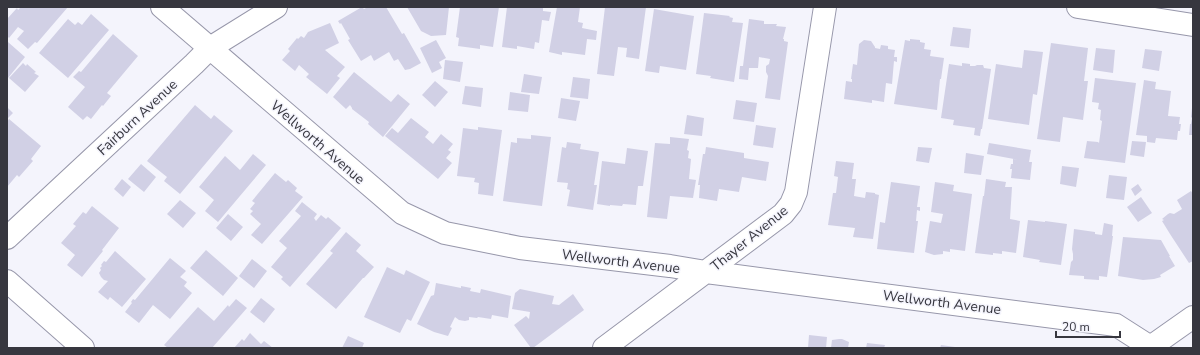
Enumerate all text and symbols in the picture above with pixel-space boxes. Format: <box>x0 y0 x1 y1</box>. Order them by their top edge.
street label: Fairburn Avenue <box>93 75 182 160</box>
street label: Wellworth Avenue <box>266 96 369 189</box>
street label: Thayer Avenue <box>707 201 792 276</box>
street label: Wellworth Avenue <box>561 245 681 278</box>
street label: Wellworth Avenue <box>882 286 1002 319</box>
scale bar <box>1056 313 1120 339</box>
text: 20 m <box>1062 319 1090 335</box>

